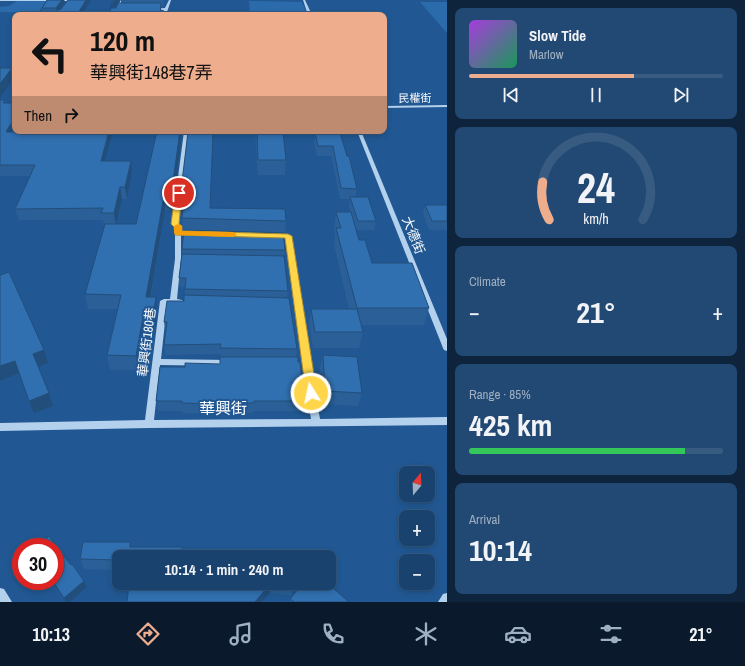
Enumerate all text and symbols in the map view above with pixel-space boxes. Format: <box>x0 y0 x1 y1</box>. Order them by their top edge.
text: 120 m <box>90 22 155 60</box>
text: Slow Tide <box>529 25 586 46</box>
icon: left <box>24 28 76 80</box>
text: Marlow <box>529 46 563 63</box>
text: 華興街148巷7弄 <box>90 60 213 85</box>
icon: previous <box>500 84 522 106</box>
icon: pause <box>585 84 607 106</box>
icon: next <box>670 84 692 106</box>
street label: 民權街 <box>398 91 432 105</box>
icon: right <box>60 104 82 126</box>
text: Then <box>24 105 52 126</box>
text: 24 <box>577 160 615 216</box>
pin <box>162 176 196 210</box>
icon: arrive <box>168 182 190 204</box>
text: km/h <box>583 209 609 228</box>
street label: 大德街 <box>398 214 429 256</box>
text: Climate <box>469 273 506 290</box>
text: 21° <box>576 292 616 332</box>
text: − <box>469 297 480 327</box>
text: + <box>712 297 723 327</box>
street label: 華興街180巷 <box>134 306 159 378</box>
position arrow <box>290 372 332 414</box>
text: Range · 85% <box>469 386 531 403</box>
street label: 華興街 <box>199 397 247 419</box>
text: 425 km <box>469 405 552 445</box>
north arrow <box>399 466 435 502</box>
map controls <box>399 466 435 590</box>
button: + <box>399 510 435 546</box>
text: Arrival <box>469 511 500 528</box>
text: 10:14 <box>469 530 532 570</box>
speed limit sign: 30 <box>12 538 64 590</box>
button: − <box>399 554 435 590</box>
text: 10:14 · 1 min · 240 m <box>165 559 283 580</box>
icon: directions <box>134 620 162 648</box>
icon: music <box>227 620 255 648</box>
icon: phone <box>319 620 347 648</box>
icon: climate <box>412 620 440 648</box>
icon: car <box>504 620 532 648</box>
icon: filters <box>597 620 625 648</box>
text: 10:13 <box>32 622 70 647</box>
text: 21° <box>689 622 713 647</box>

